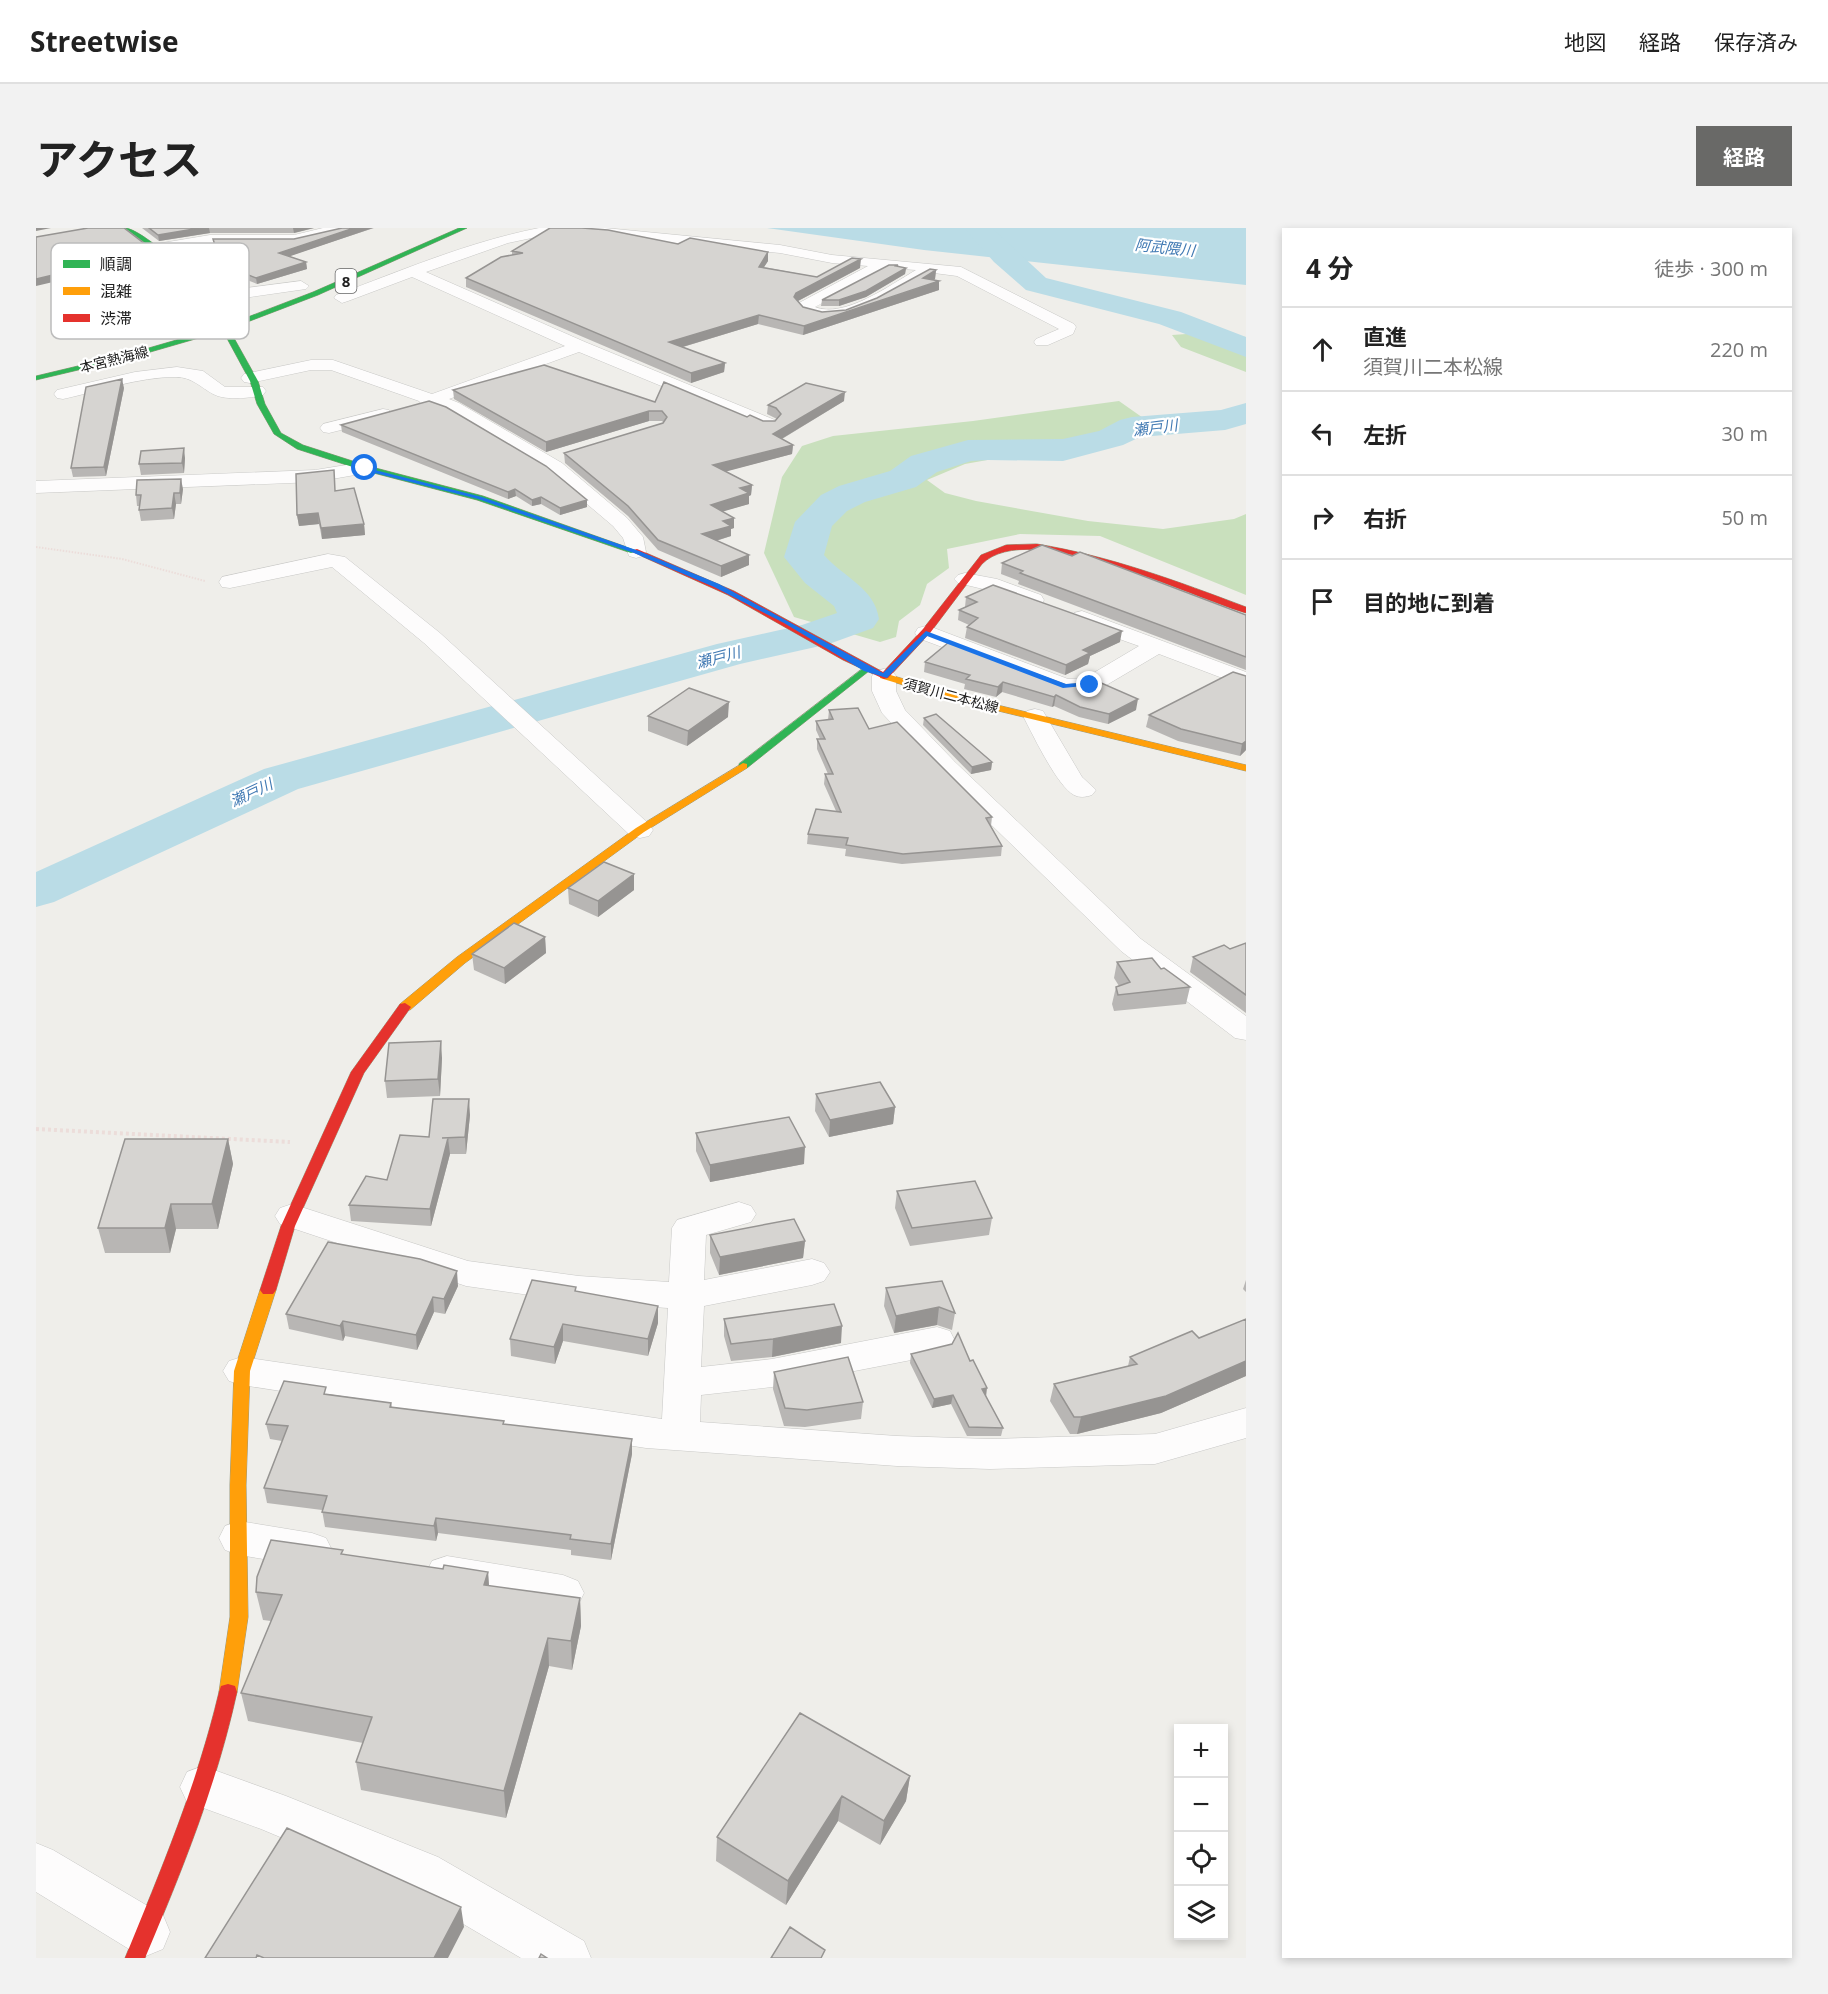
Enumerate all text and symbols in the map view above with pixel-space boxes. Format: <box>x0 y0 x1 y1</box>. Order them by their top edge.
text: Streetwise <box>30 22 179 60</box>
text: 地図 <box>1564 28 1606 56</box>
text: 経路 <box>1639 28 1681 56</box>
text: 保存済み <box>1714 28 1798 56</box>
button: 経路 <box>1696 126 1792 186</box>
text: アクセス <box>36 130 202 187</box>
water label: 阿武隈川 <box>1134 234 1198 260</box>
legend <box>51 243 249 339</box>
text: 4 分 <box>1306 250 1354 286</box>
text: 順調 <box>100 253 132 275</box>
text: 徒歩 · 300 m <box>1654 255 1768 282</box>
road number: 8 <box>336 269 356 293</box>
text: 混雑 <box>100 280 132 302</box>
text: 渋滞 <box>100 307 132 329</box>
text: 直進 <box>1363 321 1407 351</box>
icon: ahead <box>1306 333 1339 366</box>
text: 220 m <box>1710 336 1768 363</box>
street label: 本宮熱海線 <box>78 341 150 377</box>
text: 須賀川二本松線 <box>1363 353 1503 380</box>
water label: 瀬戸川 <box>1131 414 1181 440</box>
icon: left <box>1306 417 1339 450</box>
text: 左折 <box>1363 419 1407 449</box>
text: 30 m <box>1721 420 1768 447</box>
route start <box>351 454 377 480</box>
icon: right <box>1306 501 1339 534</box>
text: 右折 <box>1363 503 1407 533</box>
text: 50 m <box>1721 504 1768 531</box>
icon: arrive <box>1306 585 1339 618</box>
text: 目的地に到着 <box>1363 587 1495 617</box>
water label: 瀬戸川 <box>694 641 744 672</box>
route end <box>1076 671 1102 697</box>
street label: 須賀川二本松線 <box>901 673 1001 717</box>
water label: 瀬戸川 <box>226 773 277 811</box>
map controls <box>1174 1724 1228 1940</box>
button: + <box>1174 1724 1228 1778</box>
button: − <box>1174 1778 1228 1832</box>
button: locate <box>1174 1832 1228 1886</box>
button: layers <box>1174 1886 1228 1940</box>

